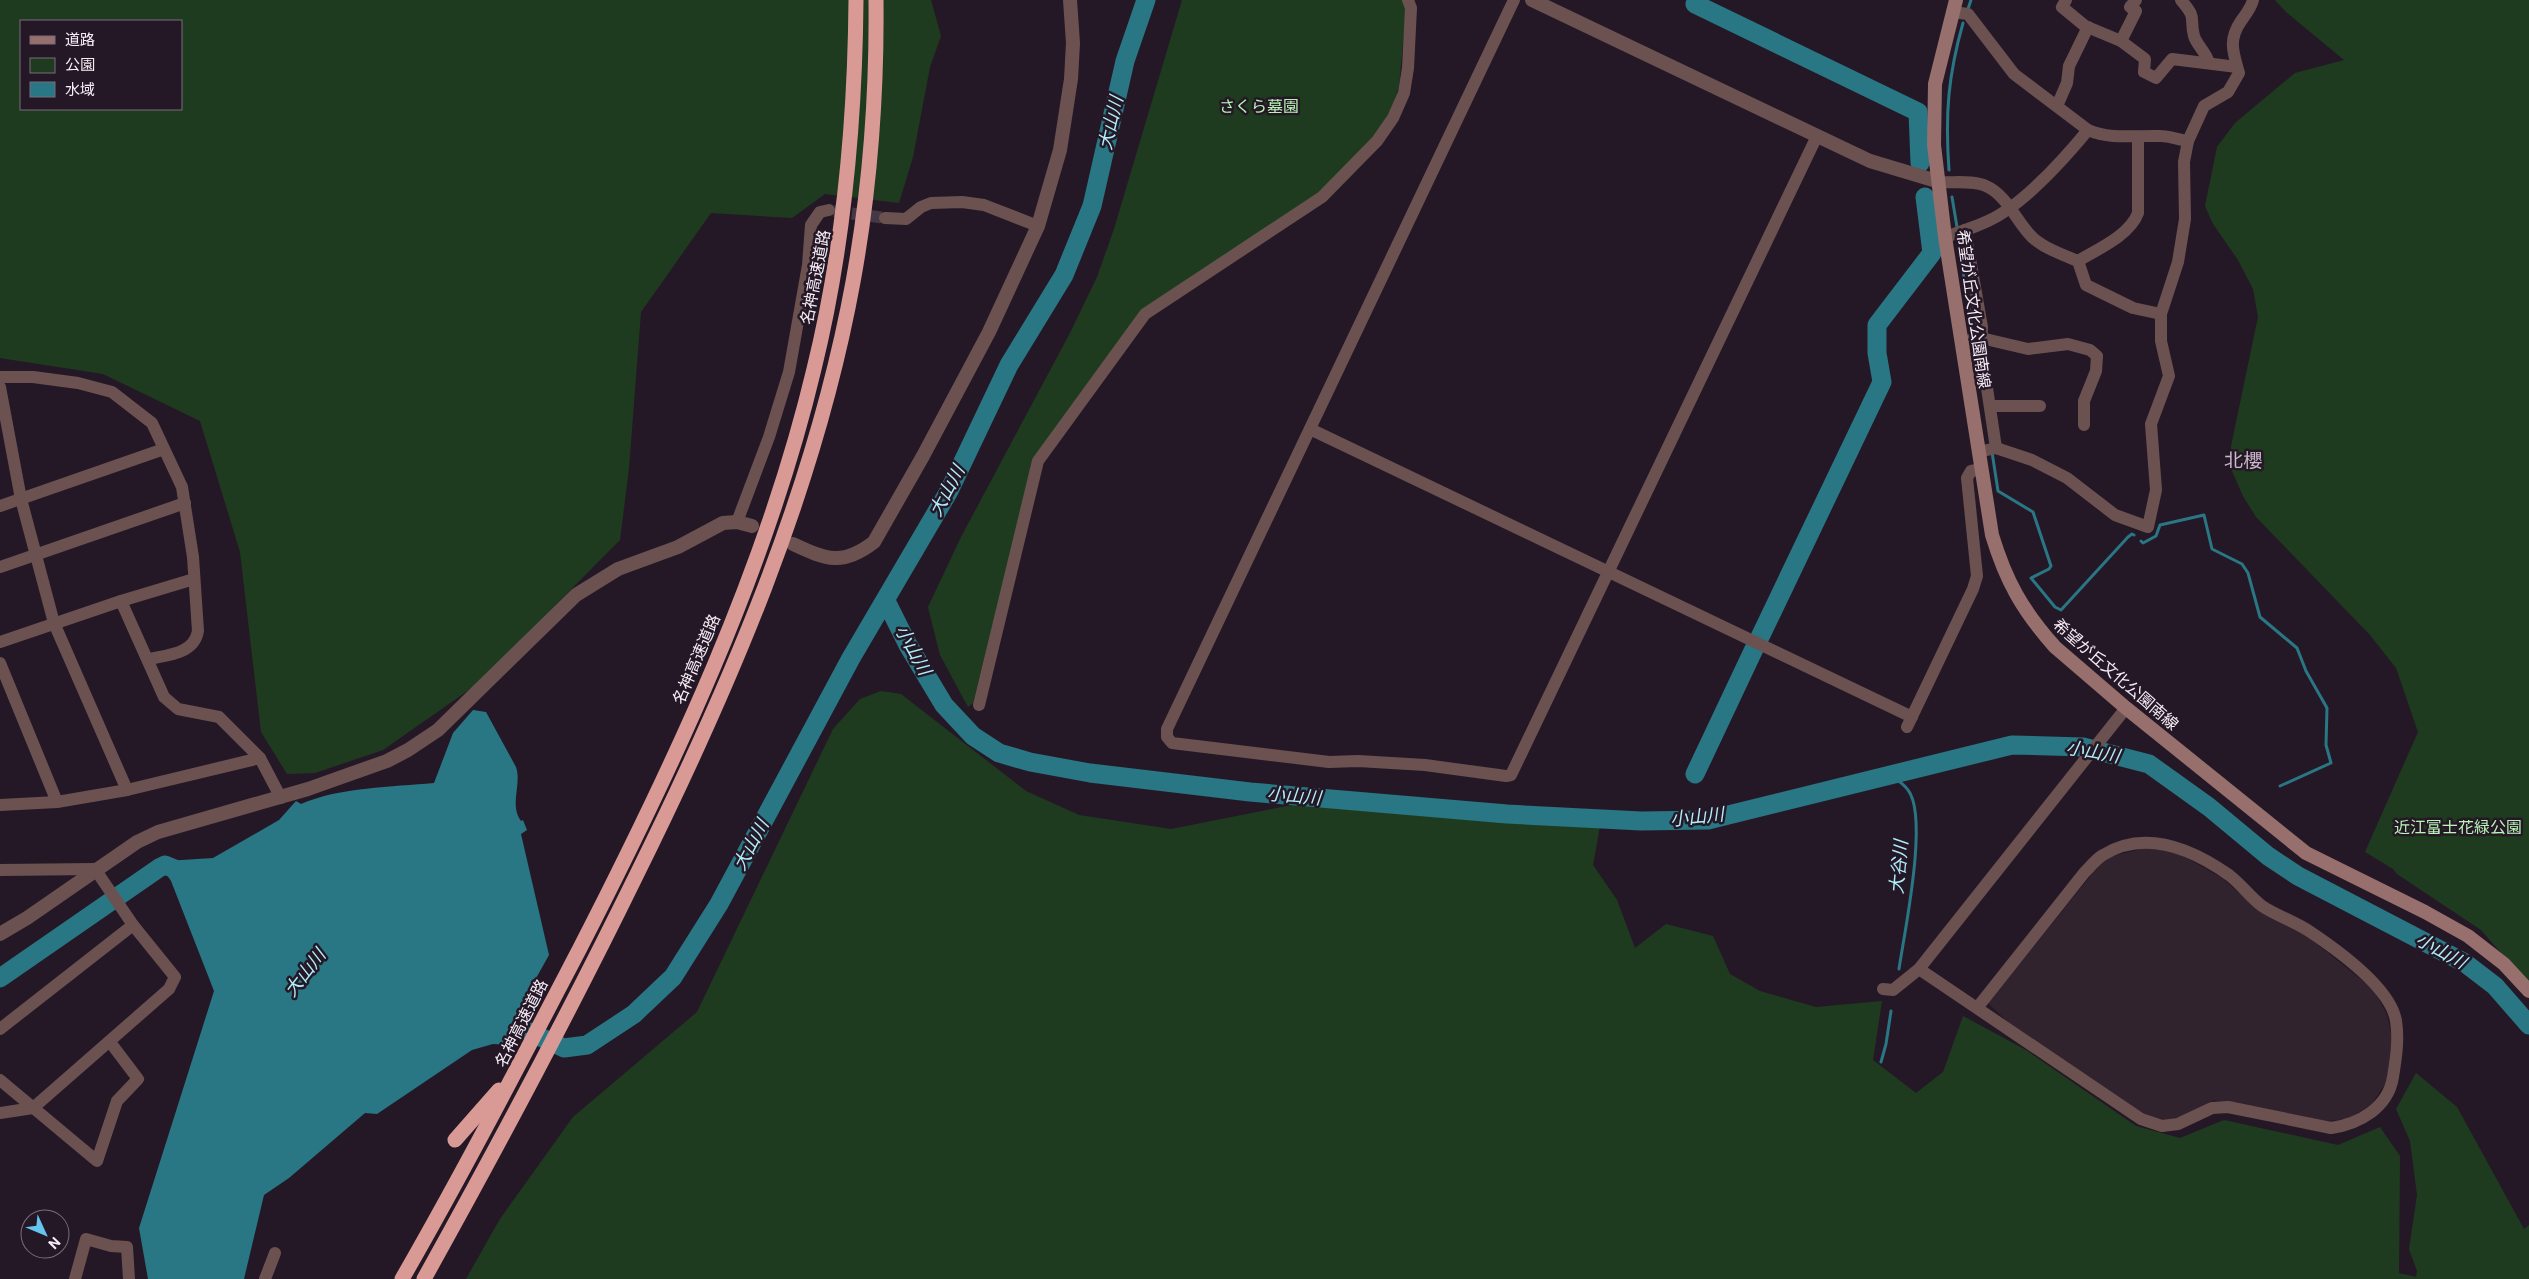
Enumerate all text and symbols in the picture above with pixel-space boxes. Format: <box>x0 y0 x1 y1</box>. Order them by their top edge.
legend <box>20 20 182 110</box>
text: 道路 <box>65 31 95 49</box>
text: 公園 <box>65 56 95 74</box>
text: 水域 <box>65 81 95 99</box>
water label: 大山川 <box>1094 92 1127 152</box>
park label: さくら墓園 <box>1219 97 1299 116</box>
street label: 名神高速道路 <box>797 228 834 326</box>
street label: 希望が丘文化公園南線 <box>1953 229 1994 390</box>
district label: 北櫻 <box>2224 449 2262 472</box>
water label: 大山川 <box>925 460 969 520</box>
street label: 名神高速道路 <box>669 611 724 707</box>
street label: 希望が丘文化公園南線 <box>2049 615 2182 734</box>
water label: 小山川 <box>891 621 937 680</box>
water label: 小山川 <box>2065 736 2123 767</box>
water label: 小山川 <box>1266 783 1324 808</box>
water label: 小山川 <box>1669 803 1727 830</box>
water label: 大山川 <box>729 814 773 874</box>
park label: 近江富士花緑公園 <box>2394 818 2522 837</box>
water label: 大谷川 <box>1886 837 1911 895</box>
water label: 小山川 <box>2413 928 2472 974</box>
water label: 大山川 <box>280 943 331 1000</box>
street label: 名神高速道路 <box>491 976 552 1070</box>
north arrow <box>20 1209 70 1259</box>
text: N <box>45 1234 64 1252</box>

